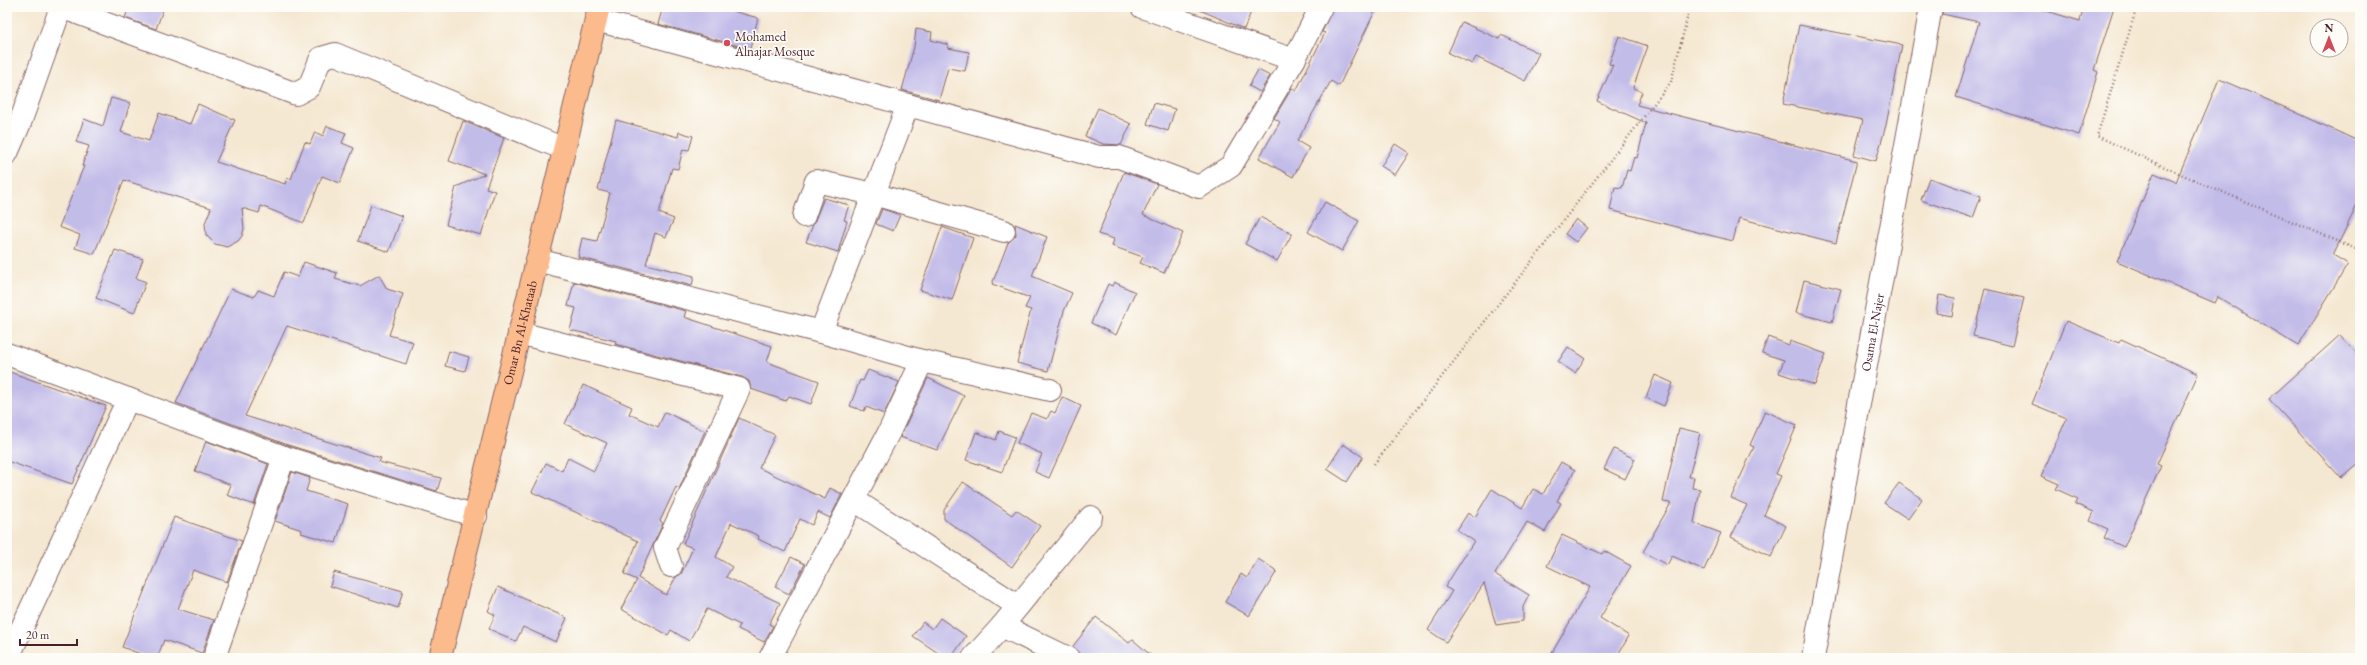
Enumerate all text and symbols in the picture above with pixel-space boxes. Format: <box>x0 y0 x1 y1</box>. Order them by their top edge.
north arrow <box>2309 18 2349 58</box>
text: N <box>2325 21 2334 35</box>
place label: Mohamed Alnajar Mosque <box>734 28 815 60</box>
marker: Mohamed Alnajar Mosque <box>722 38 732 48</box>
street label: Omar Bn Al-Khataab <box>499 278 540 387</box>
street label: Osama El-Najer <box>1857 291 1888 373</box>
scale bar <box>20 621 77 647</box>
text: 20 m <box>26 627 50 643</box>

